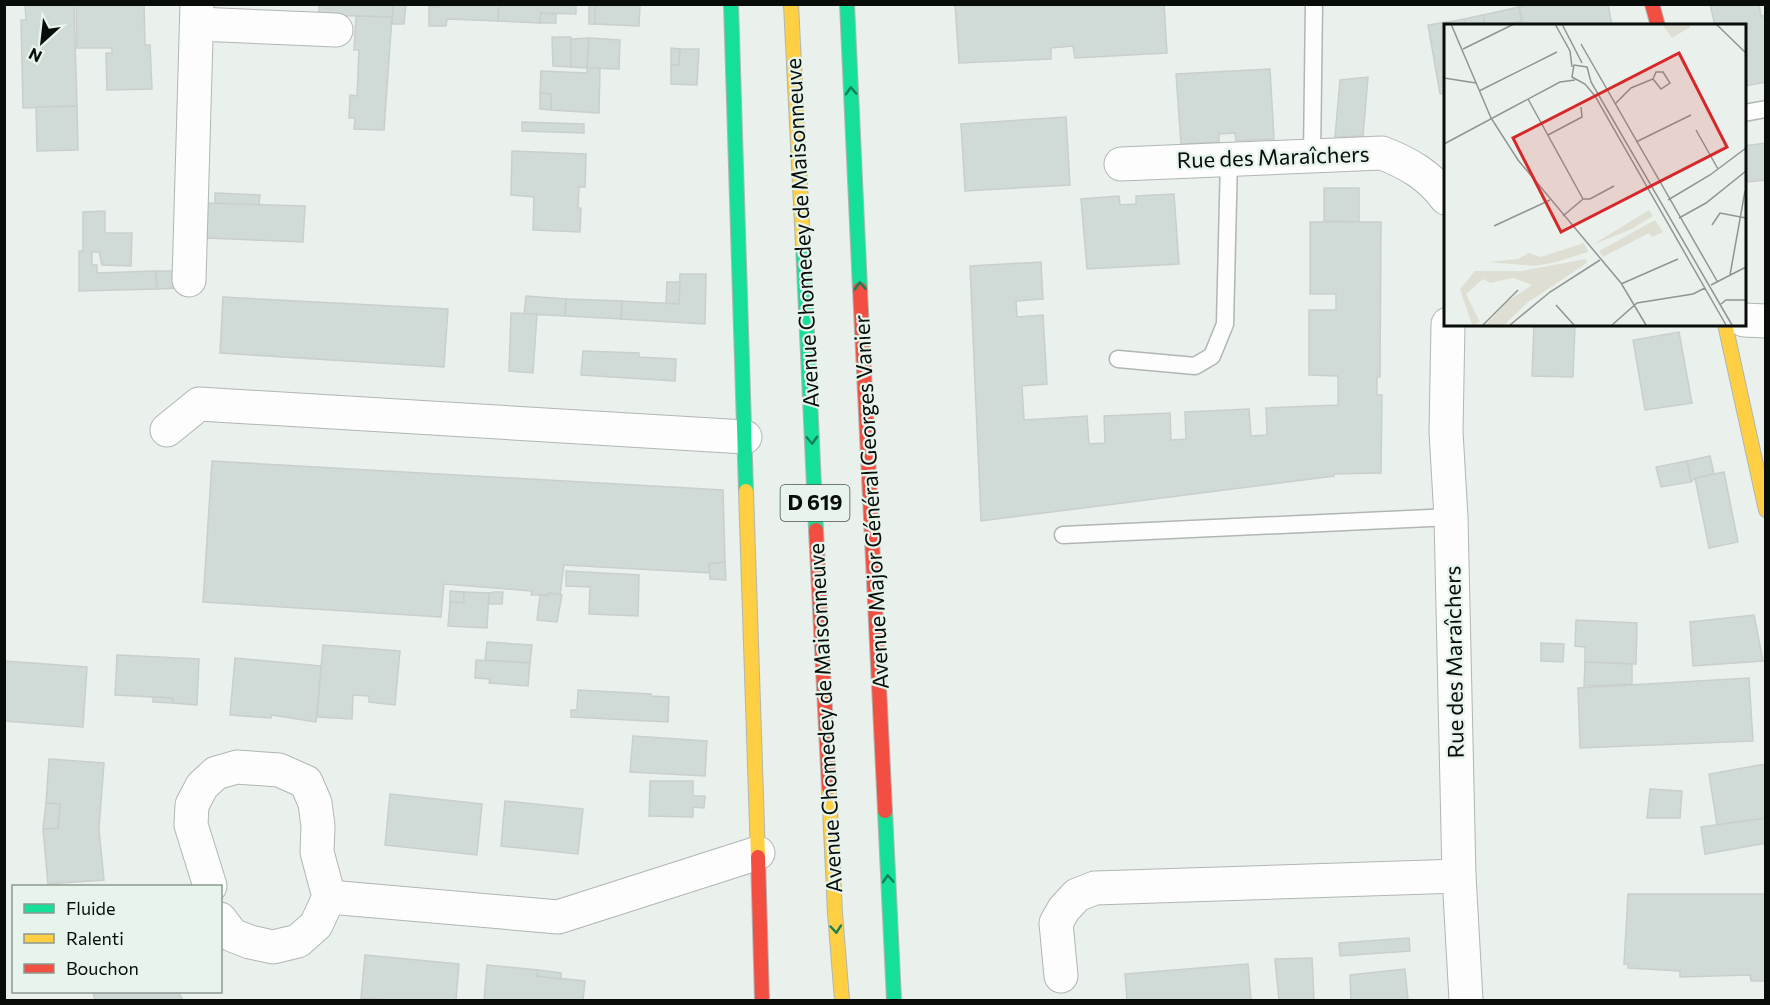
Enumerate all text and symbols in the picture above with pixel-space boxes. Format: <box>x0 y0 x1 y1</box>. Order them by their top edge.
north arrow <box>12 12 72 72</box>
inset map <box>1444 24 1746 326</box>
text: N <box>25 45 45 67</box>
street label: Avenue Chomedey de Maisonneuve <box>779 58 824 409</box>
one-way arrow <box>845 86 858 95</box>
street label: Rue des Maraîchers <box>1176 140 1370 173</box>
one-way arrow <box>854 281 867 290</box>
street label: Avenue Major Général Georges Vanier <box>847 314 894 690</box>
one-way arrow <box>806 436 819 445</box>
road number: D 619 <box>780 485 850 521</box>
street label: Avenue Chomedey de Maisonneuve <box>802 543 847 894</box>
street label: Rue des Maraîchers <box>1438 565 1469 759</box>
one-way arrow <box>882 875 895 884</box>
legend <box>12 885 222 993</box>
text: Fluide <box>66 897 115 919</box>
one-way arrow <box>829 924 842 933</box>
text: Ralenti <box>66 927 124 949</box>
text: Bouchon <box>66 957 139 979</box>

